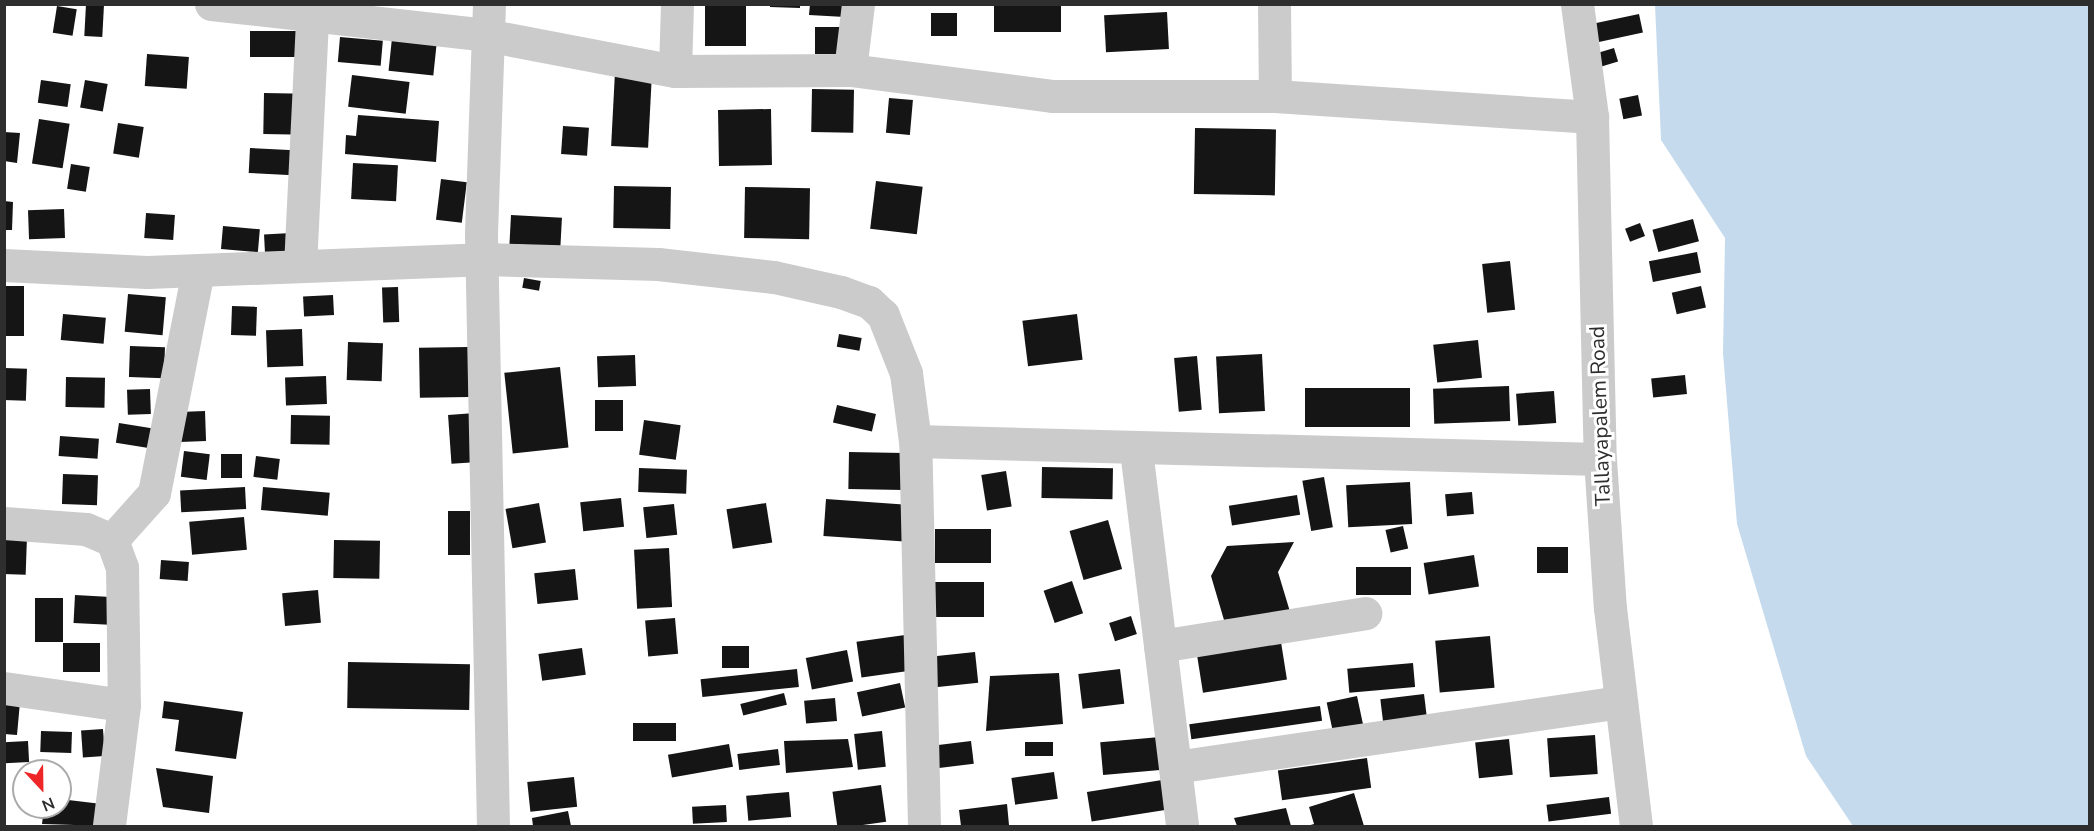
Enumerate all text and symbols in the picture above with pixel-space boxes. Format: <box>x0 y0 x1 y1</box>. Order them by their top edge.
street label: Tallayapalem Road <box>1584 326 1616 506</box>
north arrow <box>12 759 72 819</box>
text: N <box>38 791 58 816</box>

